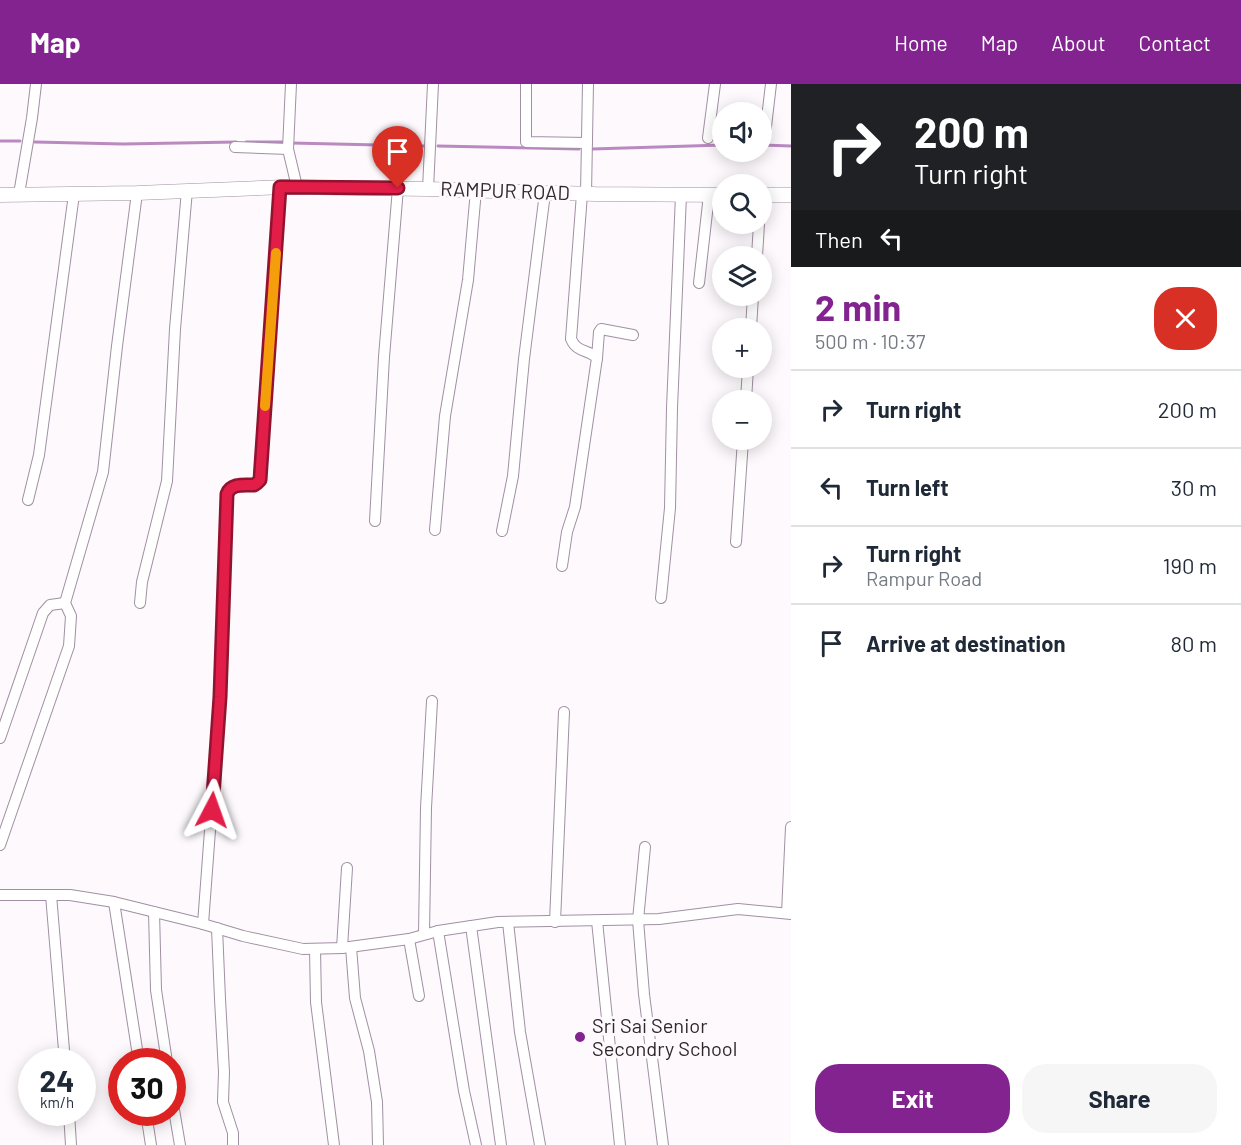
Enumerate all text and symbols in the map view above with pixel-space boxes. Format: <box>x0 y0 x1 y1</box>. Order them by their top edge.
text: Map <box>30 25 81 59</box>
text: Home <box>894 30 948 55</box>
text: Map <box>981 30 1018 55</box>
text: About <box>1051 30 1106 55</box>
text: Contact <box>1139 30 1211 55</box>
map controls <box>712 102 772 450</box>
button: sound <box>712 102 772 162</box>
text: 200 m <box>914 106 1029 156</box>
icon: right <box>815 108 893 186</box>
pin <box>372 126 423 188</box>
icon: arrive <box>381 135 414 168</box>
text: Turn right <box>914 157 1028 189</box>
button: search <box>712 174 772 234</box>
street label: RAMPUR ROAD <box>440 176 570 204</box>
icon: left <box>875 222 908 255</box>
text: Then <box>815 226 863 252</box>
button: layers <box>712 246 772 306</box>
text: 2 min <box>815 285 901 328</box>
button: close <box>1154 287 1217 350</box>
button: + <box>712 318 772 378</box>
text: 500 m · 10:37 <box>815 329 925 353</box>
button: − <box>712 390 772 450</box>
icon: right <box>815 393 848 426</box>
text: Turn right <box>866 396 961 422</box>
text: 200 m <box>1158 396 1217 422</box>
icon: left <box>815 471 848 504</box>
text: Turn left <box>866 474 949 500</box>
text: 30 m <box>1171 474 1217 500</box>
text: Turn right <box>866 540 961 566</box>
icon: right <box>815 549 848 582</box>
text: 190 m <box>1163 552 1217 578</box>
text: Rampur Road <box>866 566 982 590</box>
icon: arrive <box>815 627 848 660</box>
text: Arrive at destination <box>866 630 1065 656</box>
text: 80 m <box>1171 630 1217 656</box>
position arrow <box>180 778 244 842</box>
place label: Sri Sai Senior Secondry School <box>592 1013 737 1060</box>
marker: Sri Sai Senior Secondry School <box>573 1030 587 1044</box>
speed limit sign: 30 <box>108 1048 186 1126</box>
text: 24 <box>40 1062 74 1098</box>
button: Exit <box>815 1064 1010 1133</box>
button: Share <box>1022 1064 1217 1133</box>
text: km/h <box>40 1093 74 1111</box>

